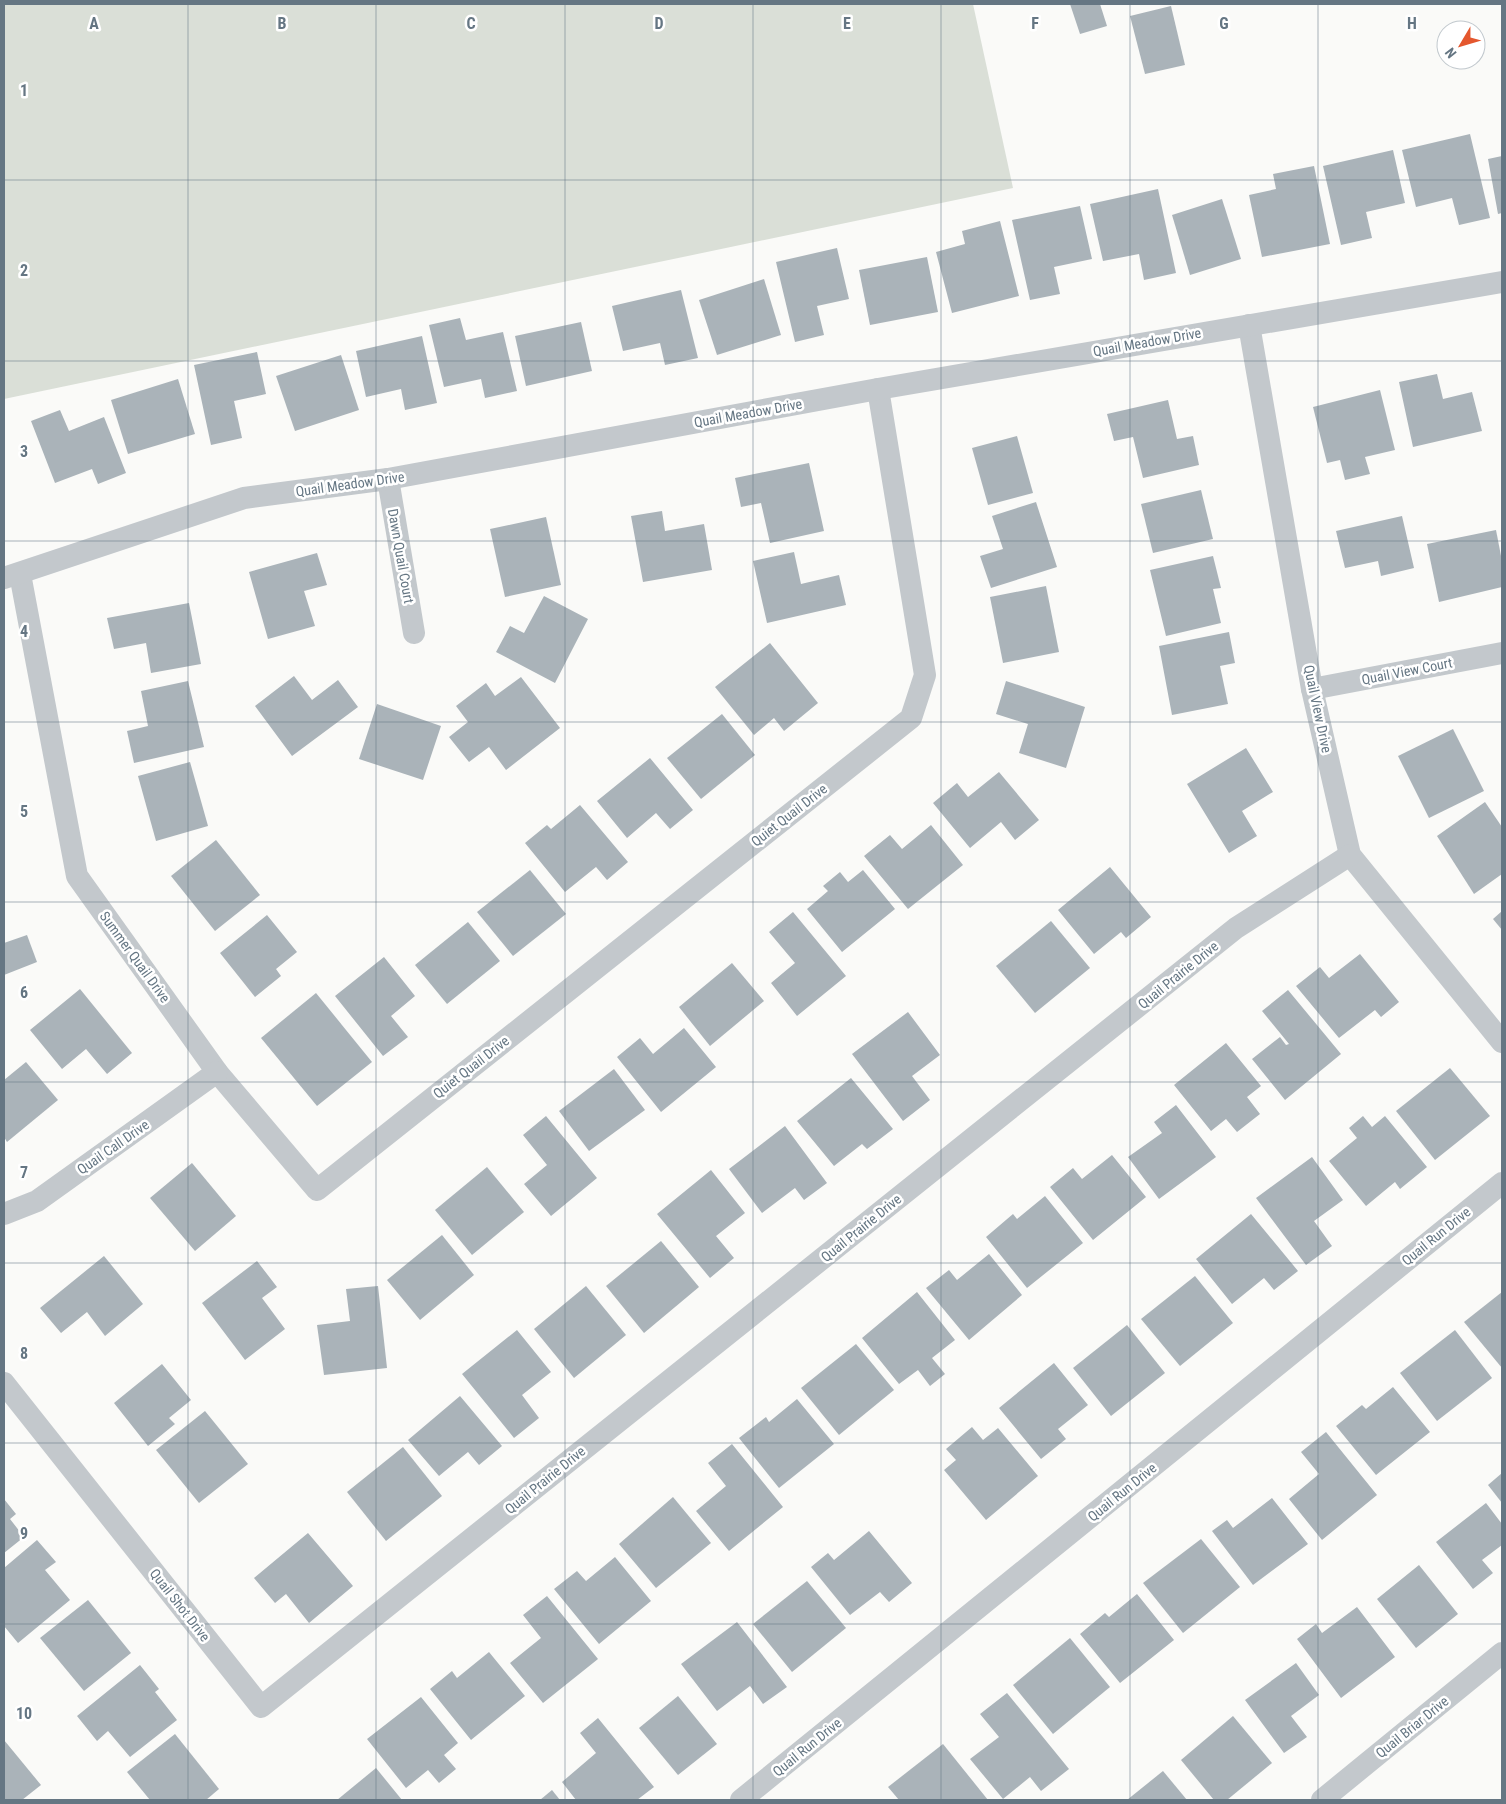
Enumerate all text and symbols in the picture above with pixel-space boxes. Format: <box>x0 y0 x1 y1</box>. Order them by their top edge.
text: A <box>89 14 99 33</box>
text: B <box>278 14 287 33</box>
text: C <box>466 14 476 33</box>
text: D <box>654 14 664 33</box>
text: E <box>843 14 851 33</box>
text: F <box>1031 14 1039 33</box>
text: G <box>1219 14 1229 33</box>
text: H <box>1407 14 1417 33</box>
north arrow <box>1436 20 1486 70</box>
text: N <box>1442 45 1460 61</box>
text: 1 <box>20 81 28 100</box>
text: 2 <box>20 261 28 280</box>
street label: Quail Meadow Drive <box>1092 325 1203 359</box>
street label: Quail Meadow Drive <box>693 396 804 430</box>
text: 3 <box>20 442 28 461</box>
street label: Quail Meadow Drive <box>295 468 406 500</box>
street label: Dawn Quail Court <box>385 507 417 605</box>
text: 4 <box>20 622 28 641</box>
street label: Quail View Court <box>1360 654 1454 688</box>
street label: Quail View Drive <box>1301 664 1335 755</box>
street label: Quiet Quail Drive <box>748 780 830 850</box>
text: 5 <box>20 802 28 821</box>
street label: Summer Quail Drive <box>97 908 174 1006</box>
street label: Quail Prairie Drive <box>1135 938 1222 1012</box>
text: 6 <box>20 983 28 1002</box>
street label: Quiet Quail Drive <box>430 1032 512 1102</box>
street label: Quail Call Drive <box>74 1116 152 1178</box>
text: 7 <box>20 1163 28 1182</box>
street label: Quail Prairie Drive <box>818 1191 905 1265</box>
street label: Quail Run Drive <box>1398 1203 1474 1269</box>
text: 8 <box>20 1344 28 1363</box>
street label: Quail Prairie Drive <box>502 1443 589 1517</box>
street label: Quail Run Drive <box>1084 1459 1160 1525</box>
text: 9 <box>20 1524 28 1543</box>
street label: Quail Shot Drive <box>147 1565 214 1645</box>
street label: Quail Briar Drive <box>1372 1693 1452 1761</box>
text: 10 <box>16 1704 32 1723</box>
street label: Quail Run Drive <box>769 1714 845 1780</box>

